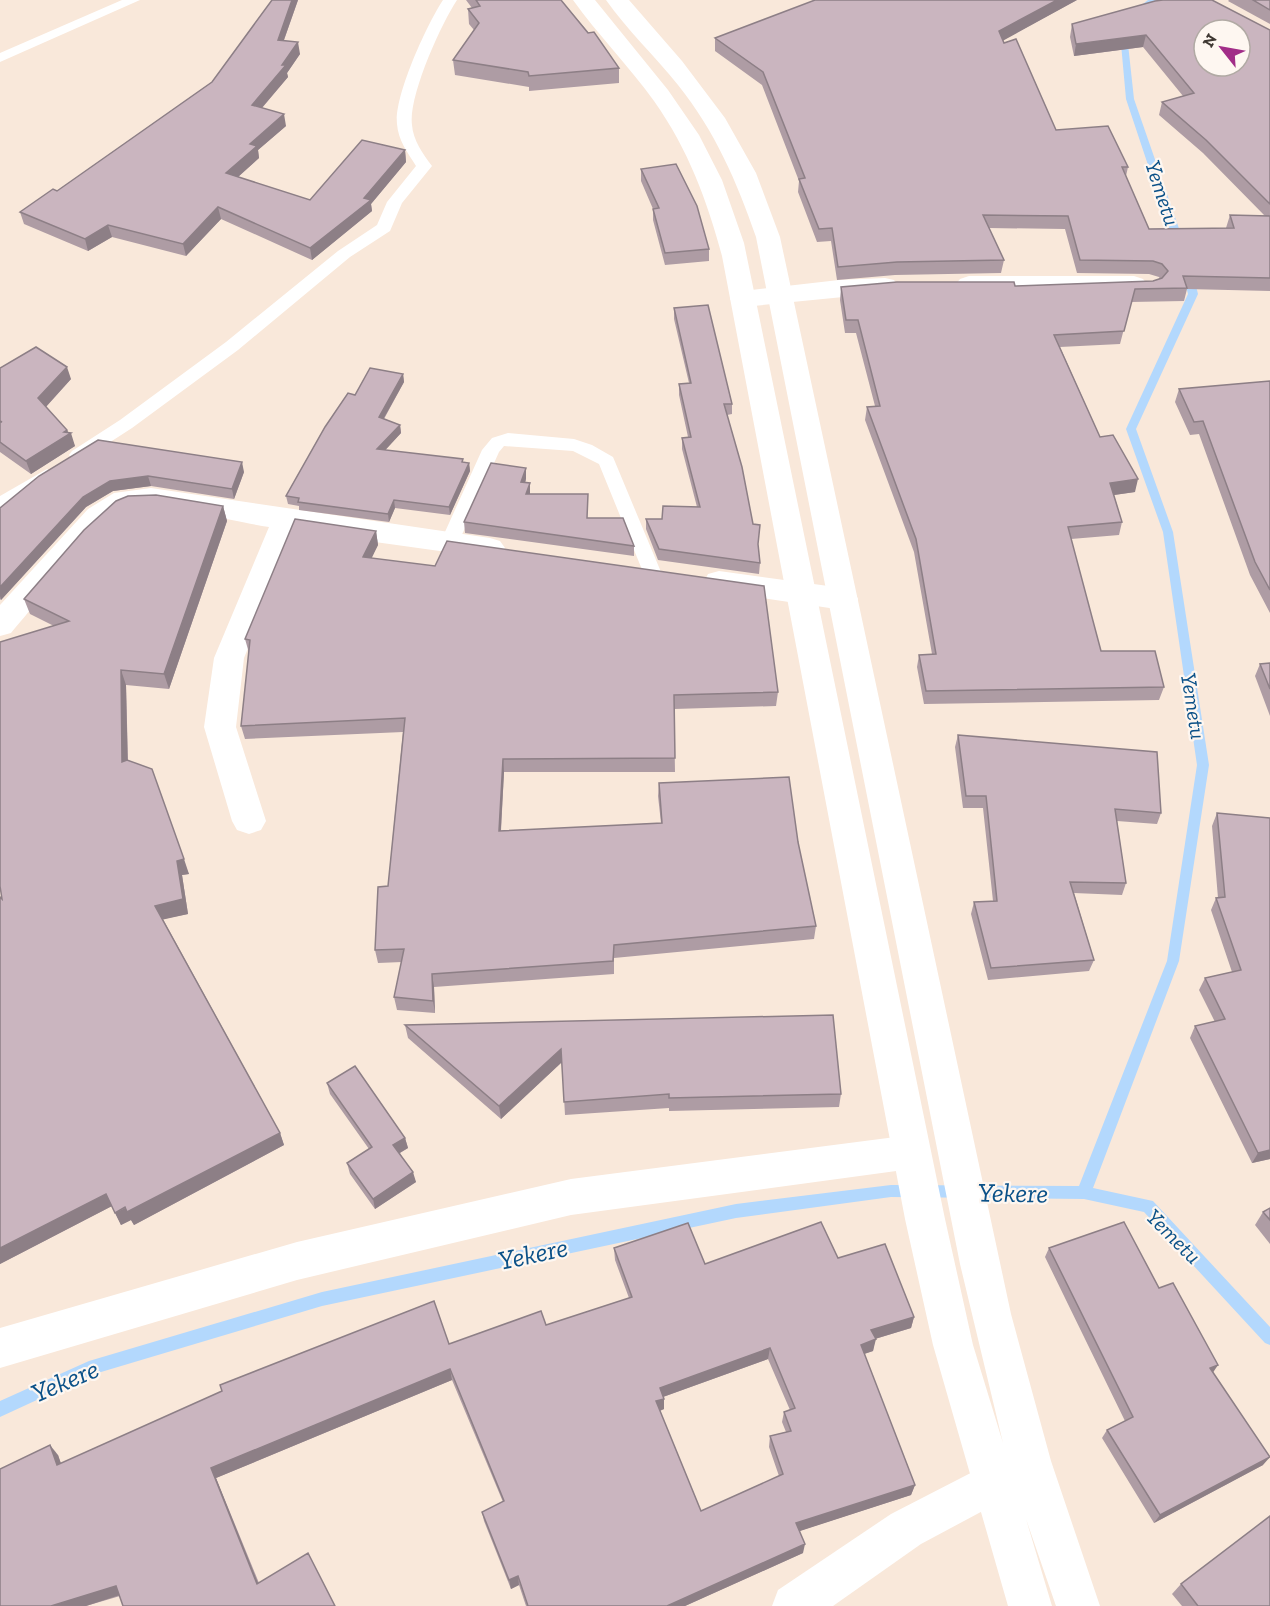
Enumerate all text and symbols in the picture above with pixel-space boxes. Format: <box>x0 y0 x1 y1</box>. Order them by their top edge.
north arrow <box>1192 18 1252 78</box>
text: N <box>1198 30 1221 51</box>
water label: Yemetu <box>1139 157 1186 229</box>
water label: Yemetu <box>1175 671 1212 741</box>
water label: Yekere <box>978 1176 1048 1210</box>
water label: Yemetu <box>1140 1203 1207 1270</box>
water label: Yekere <box>495 1231 571 1277</box>
water label: Yekere <box>26 1353 104 1409</box>

